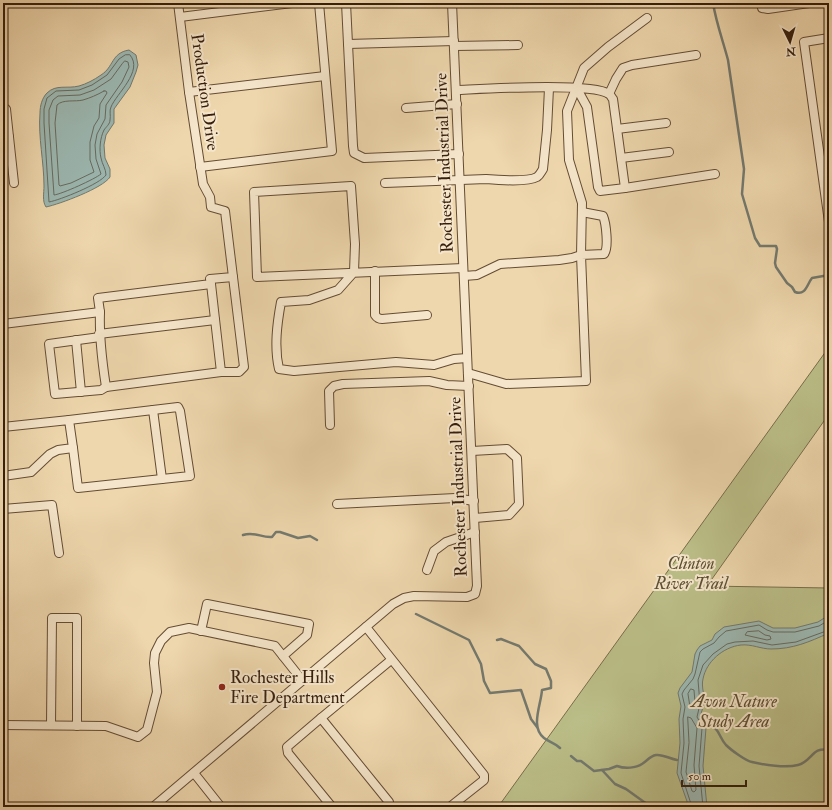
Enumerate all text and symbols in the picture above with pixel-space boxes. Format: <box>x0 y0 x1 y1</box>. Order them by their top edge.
north arrow <box>770 22 810 62</box>
street label: Production Drive <box>186 32 224 152</box>
text: N <box>784 44 797 58</box>
street label: Rochester Industrial Drive <box>430 73 458 253</box>
street label: Rochester Industrial Drive <box>444 397 472 577</box>
park label: Clinton River Trail <box>653 553 730 594</box>
place label: Rochester Hills Fire Department <box>230 667 345 709</box>
marker: Rochester Hills Fire Department <box>217 682 227 692</box>
park label: Avon Nature Study Area <box>689 691 777 732</box>
scale bar <box>682 762 746 788</box>
text: 50 m <box>688 769 712 784</box>

